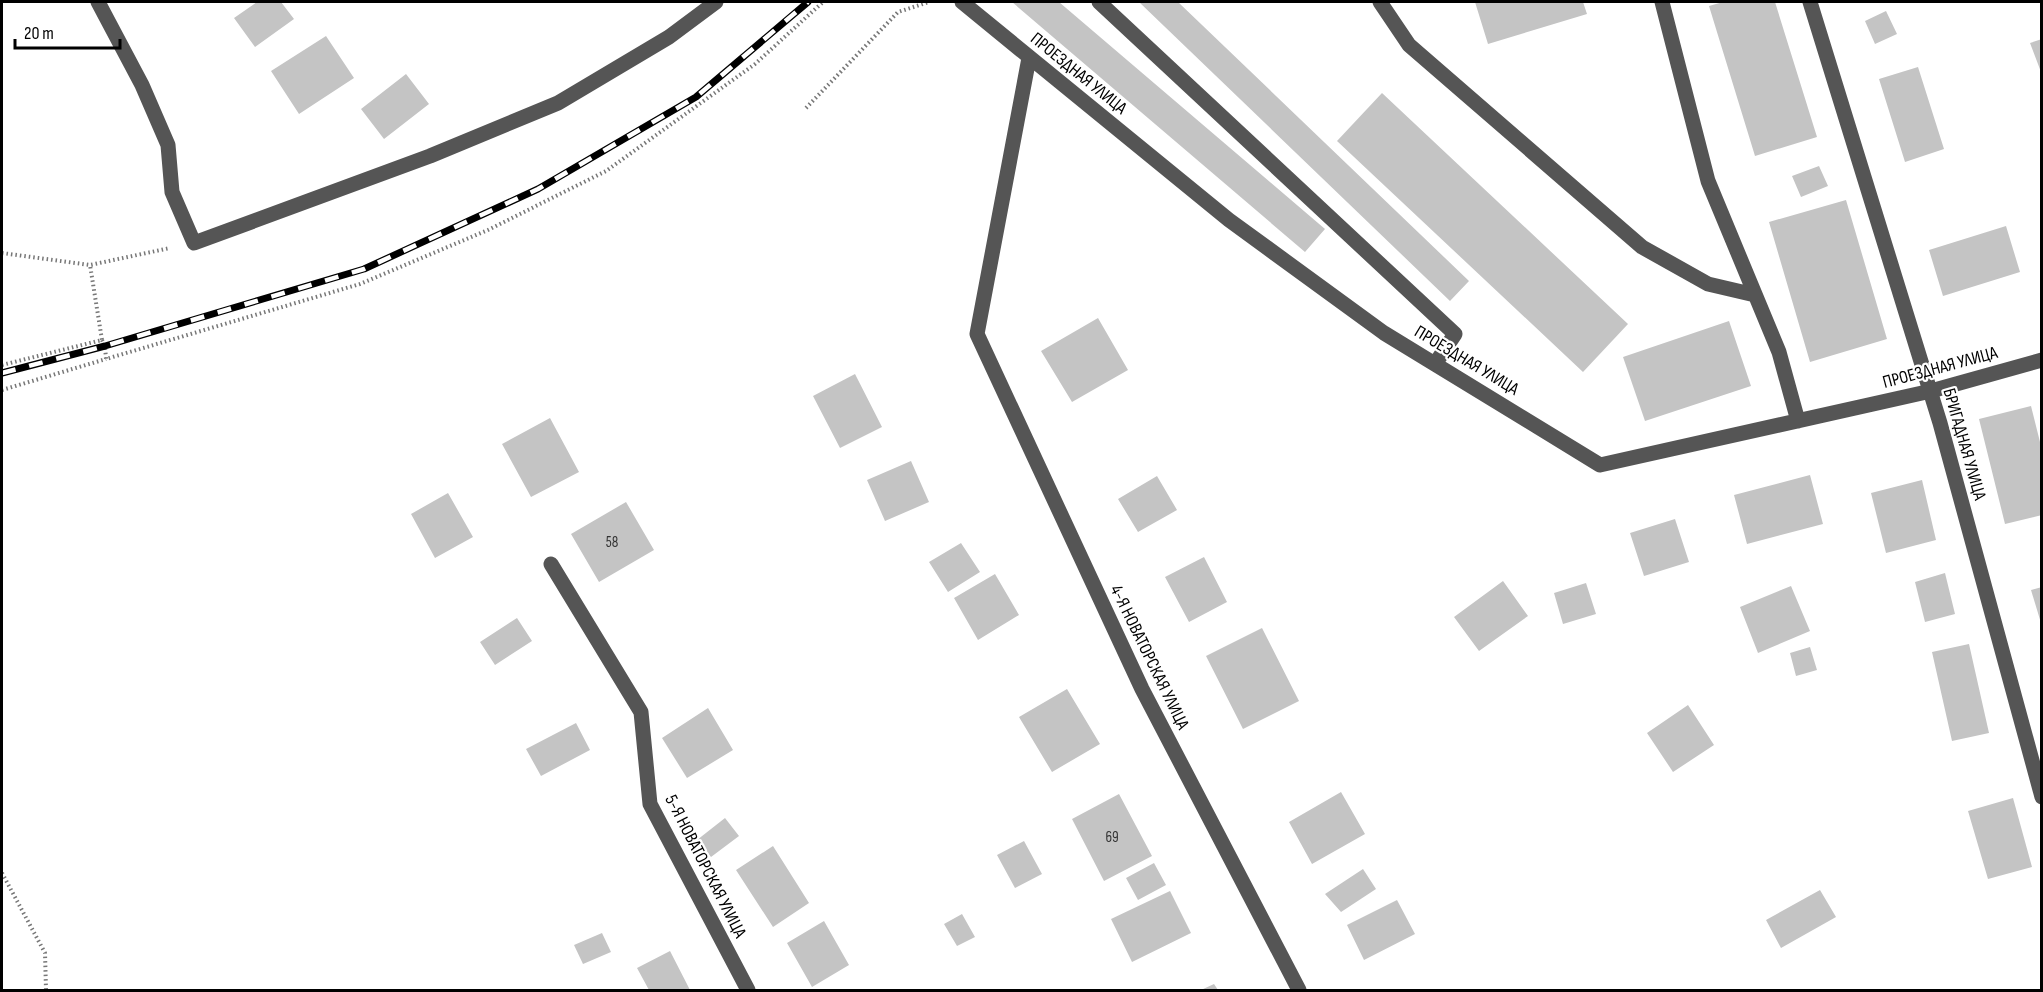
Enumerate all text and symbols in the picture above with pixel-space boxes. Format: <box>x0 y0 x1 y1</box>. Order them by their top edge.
scale bar <box>15 12 120 50</box>
text: 20 m <box>24 23 54 44</box>
street label: ПРОЕЗДНАЯ УЛИЦА <box>1026 28 1131 119</box>
street label: ПРОЕЗДНАЯ УЛИЦА <box>1411 321 1523 400</box>
street label: ПРОЕЗДНАЯ УЛИЦА <box>1880 342 2000 393</box>
street label: БРИГАДНАЯ УЛИЦА <box>1939 386 1991 503</box>
house number: 58 <box>606 533 618 552</box>
street label: 4-Я НОВАТОРСКАЯ УЛИЦА <box>1105 582 1194 733</box>
street label: 5-Я НОВАТОРСКАЯ УЛИЦА <box>660 791 751 942</box>
house number: 69 <box>1105 828 1119 847</box>

